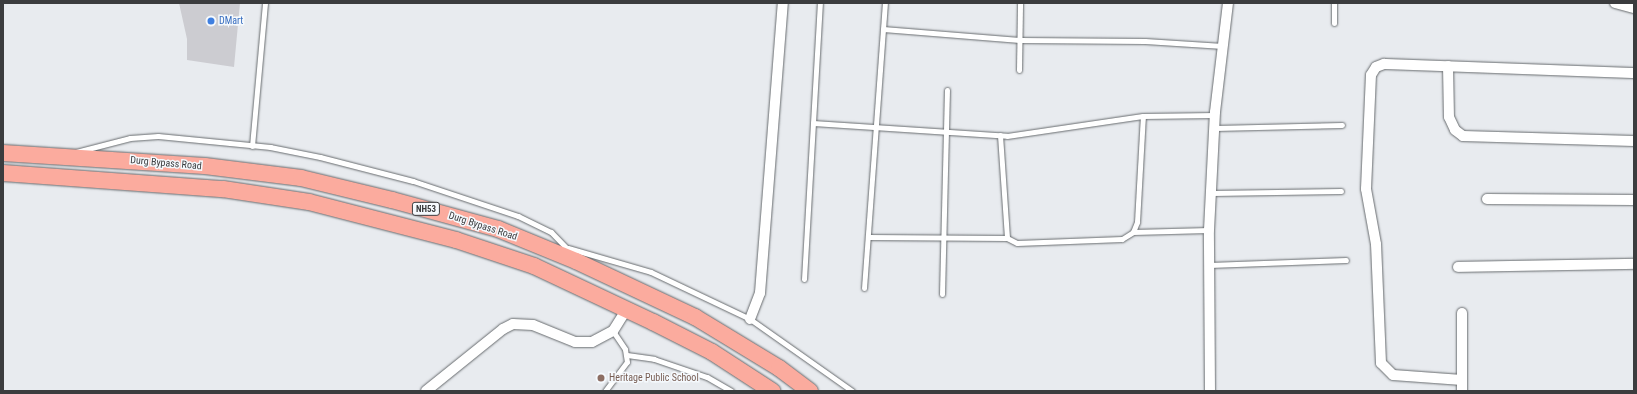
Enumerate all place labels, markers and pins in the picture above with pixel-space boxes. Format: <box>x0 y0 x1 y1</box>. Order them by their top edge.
place label: DMart <box>219 15 243 27</box>
marker: DMart <box>206 16 216 26</box>
place label: Heritage Public School <box>609 372 699 384</box>
marker: Heritage Public School <box>596 373 606 383</box>

